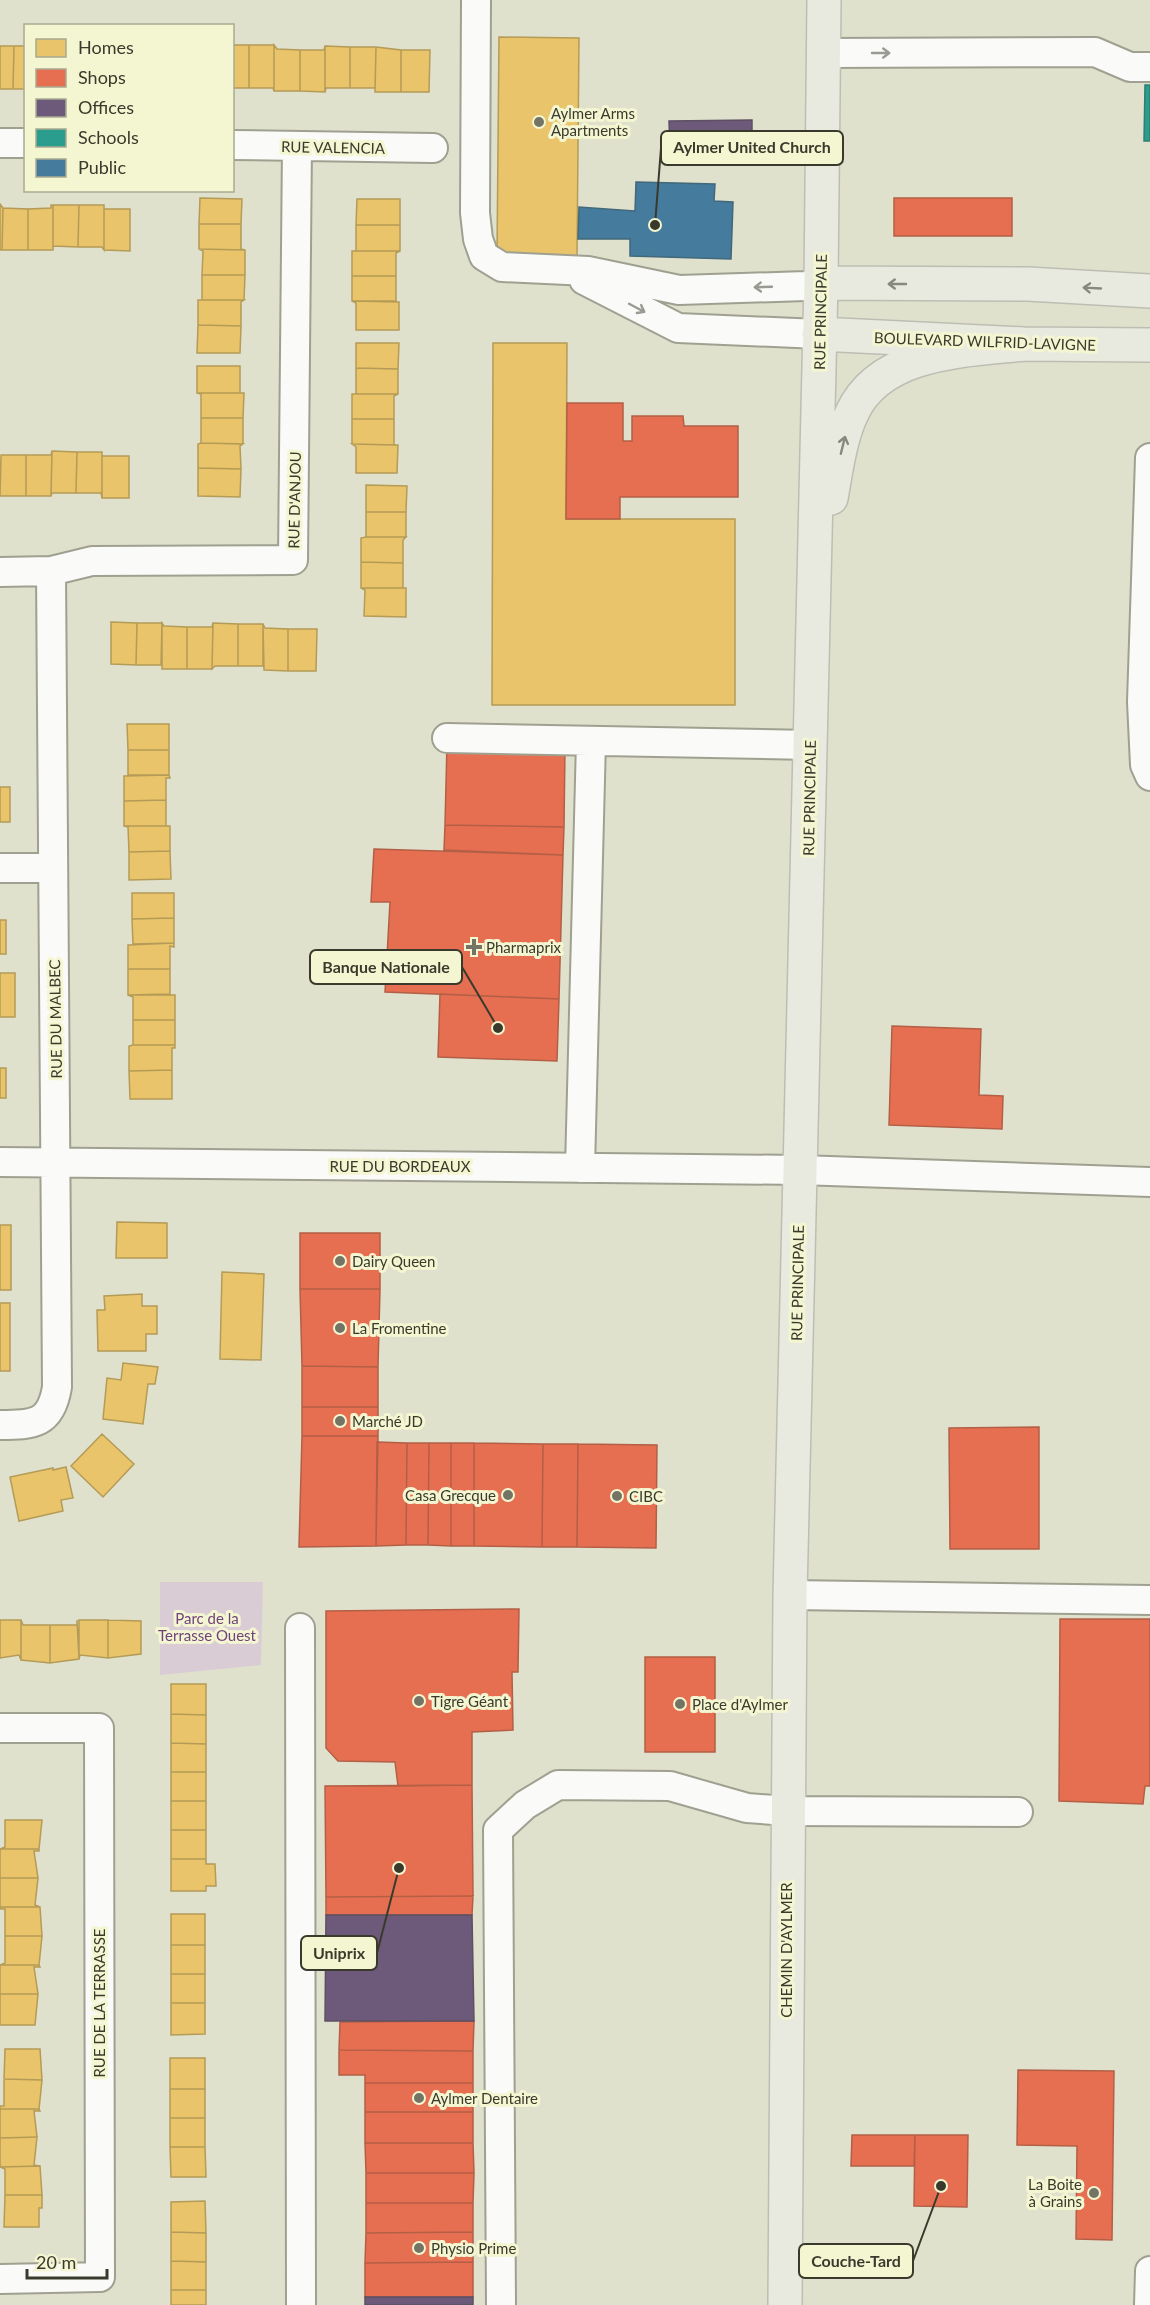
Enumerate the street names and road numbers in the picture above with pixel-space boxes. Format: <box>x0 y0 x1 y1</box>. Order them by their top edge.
street label: RUE VALENCIA <box>281 137 386 157</box>
street label: RUE PRINCIPALE <box>810 254 830 370</box>
street label: BOULEVARD WILFRID-LAVIGNE <box>874 328 1096 354</box>
street label: RUE D'ANJOU <box>284 451 304 549</box>
street label: RUE PRINCIPALE <box>799 740 819 856</box>
street label: RUE DU MALBEC <box>45 959 65 1079</box>
street label: RUE DU BORDEAUX <box>330 1157 471 1175</box>
street label: RUE PRINCIPALE <box>787 1225 807 1341</box>
street label: CHEMIN D'AYLMER <box>777 1882 795 2018</box>
street label: RUE DE LA TERRASSE <box>90 1929 108 2077</box>

